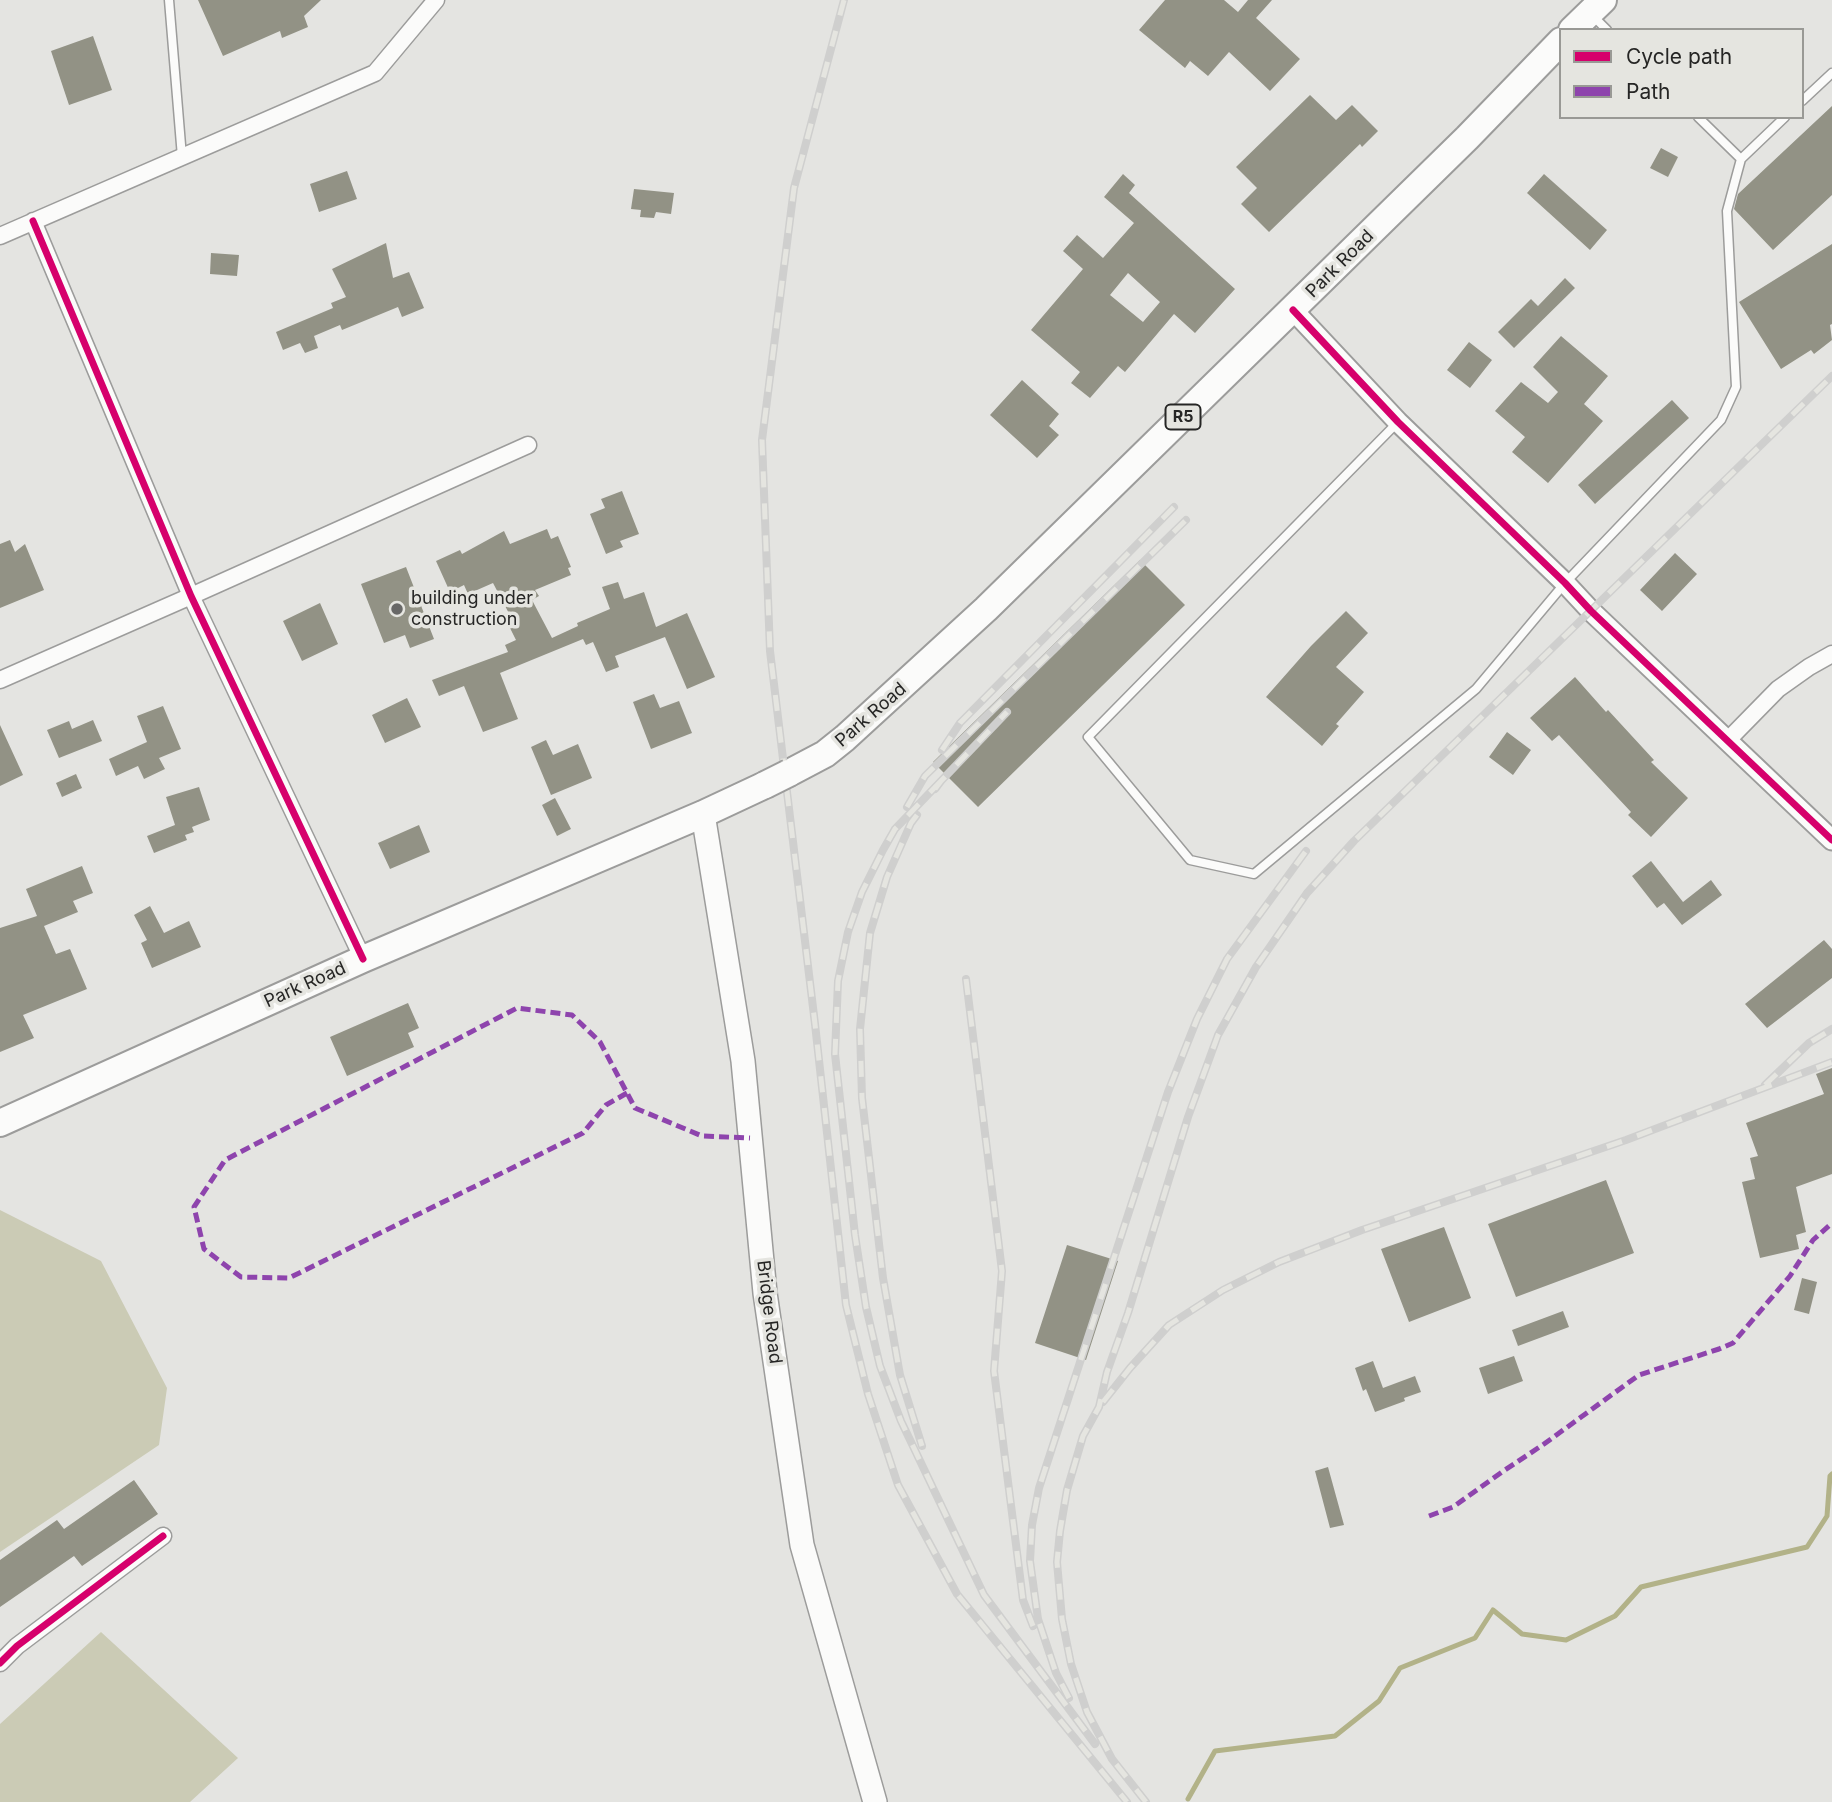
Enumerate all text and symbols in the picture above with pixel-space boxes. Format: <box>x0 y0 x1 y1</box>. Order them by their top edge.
legend <box>1559 28 1804 119</box>
text: Cycle path <box>1626 44 1732 69</box>
text: Path <box>1626 79 1671 104</box>
street label: Park Road <box>1302 226 1378 302</box>
road number: R5 <box>1166 404 1200 430</box>
place label: building under construction <box>411 588 533 630</box>
marker: building under construction <box>389 601 405 617</box>
street label: Park Road <box>831 678 911 752</box>
street label: Park Road <box>261 957 349 1013</box>
street label: Bridge Road <box>752 1259 786 1365</box>

